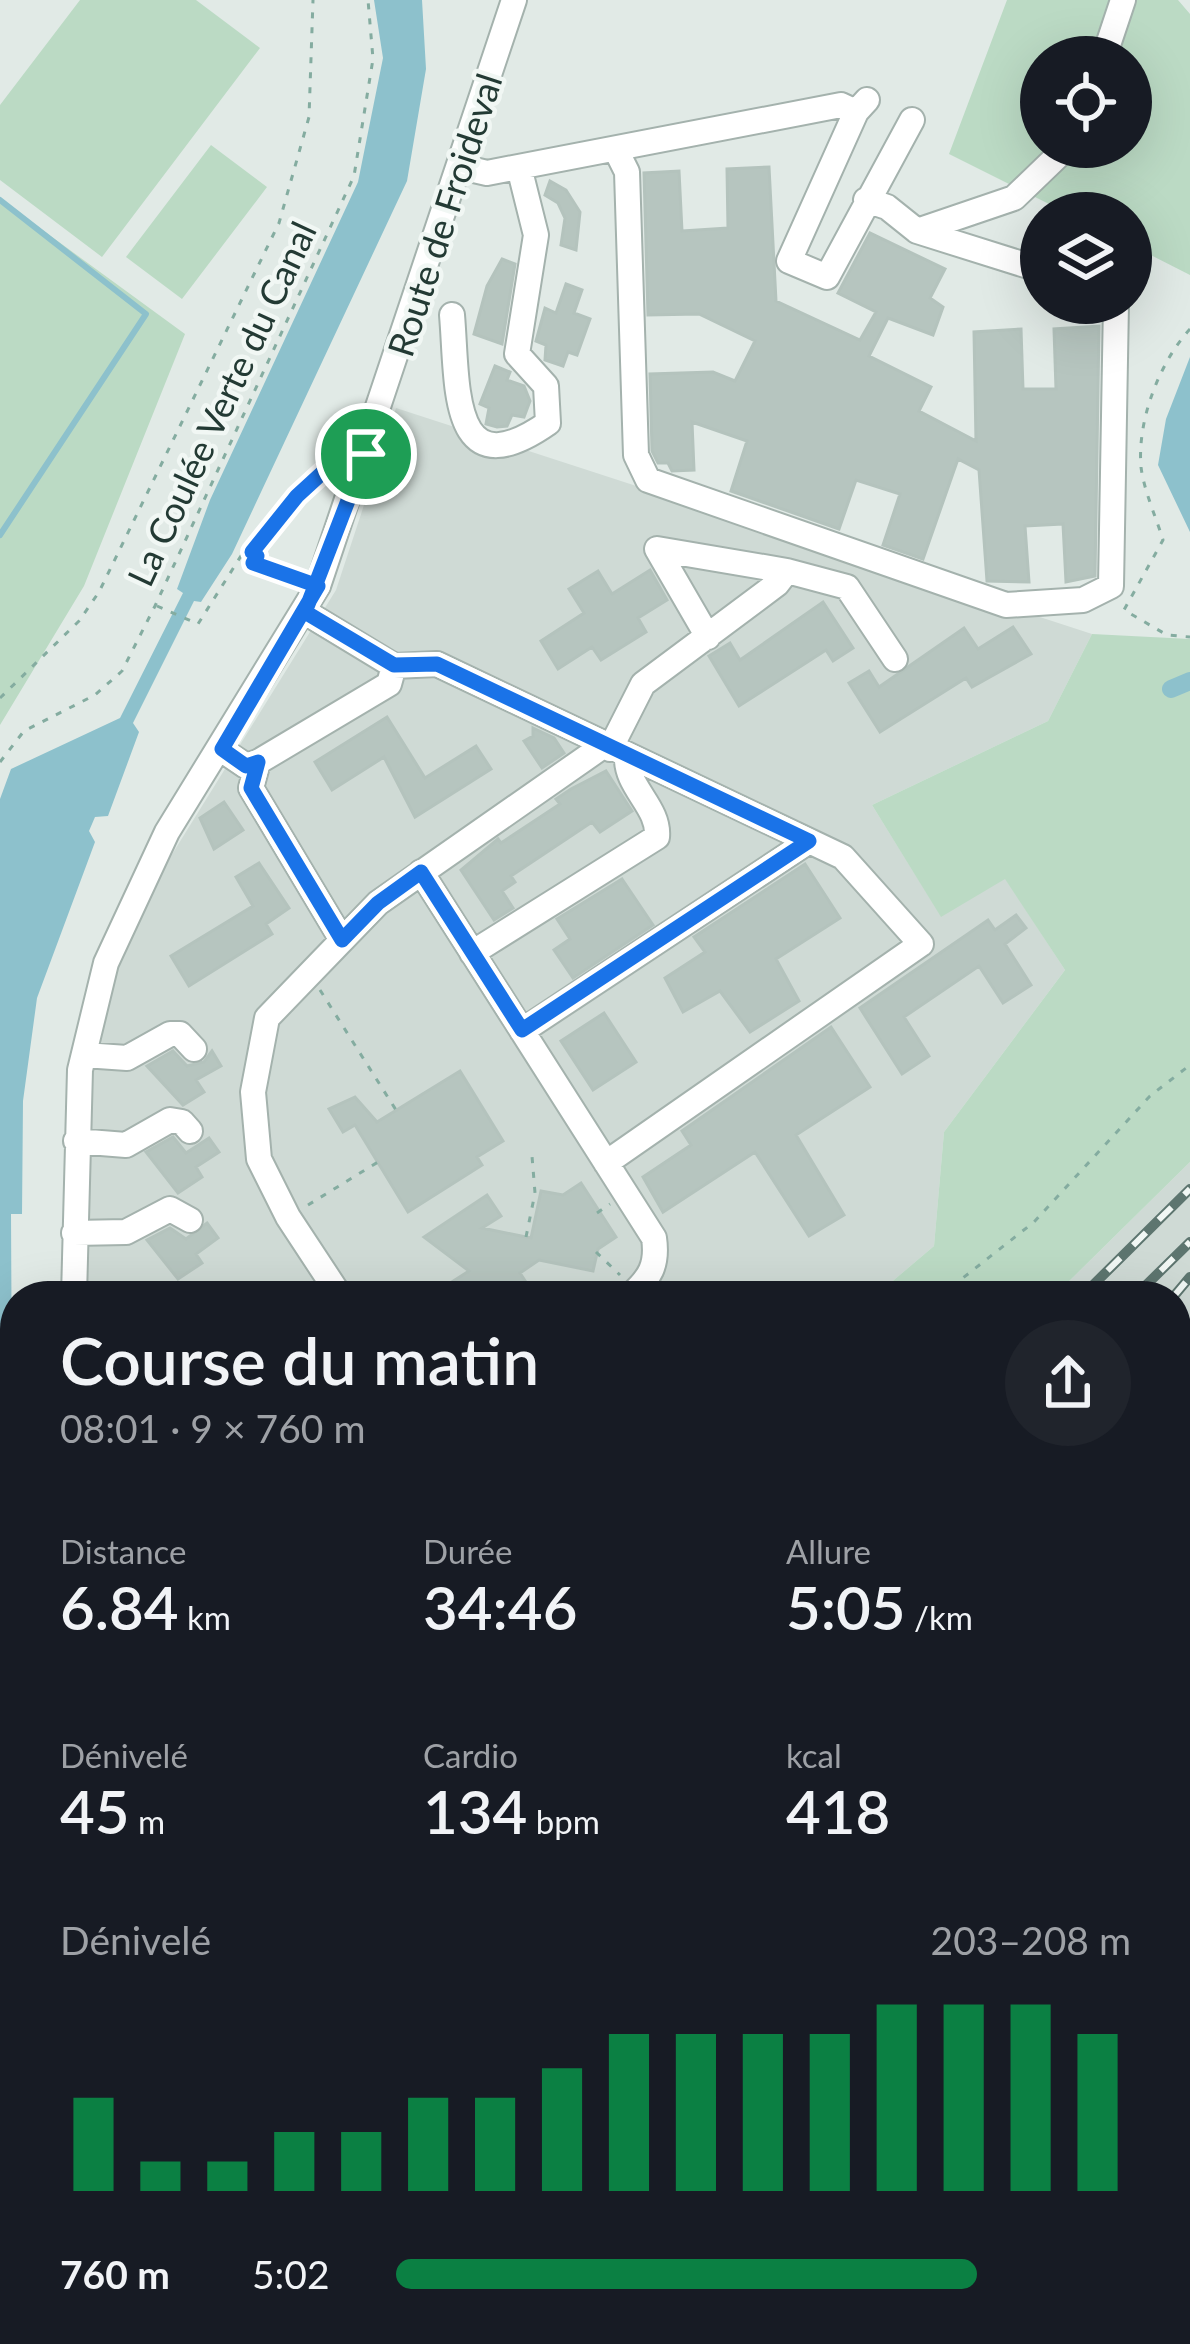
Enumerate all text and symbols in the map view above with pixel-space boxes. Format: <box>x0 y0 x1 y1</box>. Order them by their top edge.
map controls <box>1020 36 1152 324</box>
button: locate <box>1020 36 1152 168</box>
street label: Route de Froideval <box>378 68 511 362</box>
button: layers <box>1020 192 1152 324</box>
street label: La Coulée Verte du Canal <box>117 214 325 593</box>
pin <box>315 403 417 505</box>
icon: arrive <box>333 421 399 487</box>
text: Course du matin <box>60 1320 539 1399</box>
button: share <box>1005 1320 1131 1446</box>
text: 08:01 · 9 × 760 m <box>60 1405 365 1451</box>
text: Distance <box>60 1531 187 1571</box>
text: Durée <box>423 1531 512 1571</box>
text: Allure <box>786 1531 871 1571</box>
text: 6.84 <box>60 1571 179 1643</box>
text: 34:46 <box>423 1571 577 1643</box>
text: 5:05 <box>786 1571 906 1643</box>
text: km <box>179 1597 231 1637</box>
text: /km <box>906 1597 973 1637</box>
text: Dénivelé <box>60 1735 188 1775</box>
text: Cardio <box>423 1735 518 1775</box>
text: kcal <box>786 1735 842 1775</box>
text: 45 <box>60 1775 130 1847</box>
text: 134 <box>423 1775 527 1847</box>
text: 418 <box>786 1775 890 1847</box>
text: m <box>130 1801 165 1841</box>
text: bpm <box>527 1801 600 1841</box>
text: Dénivelé <box>60 1917 211 1963</box>
text: 203–208 m <box>931 1917 1131 1963</box>
text: 760 m <box>60 2251 170 2297</box>
text: 5:02 <box>252 2251 330 2297</box>

